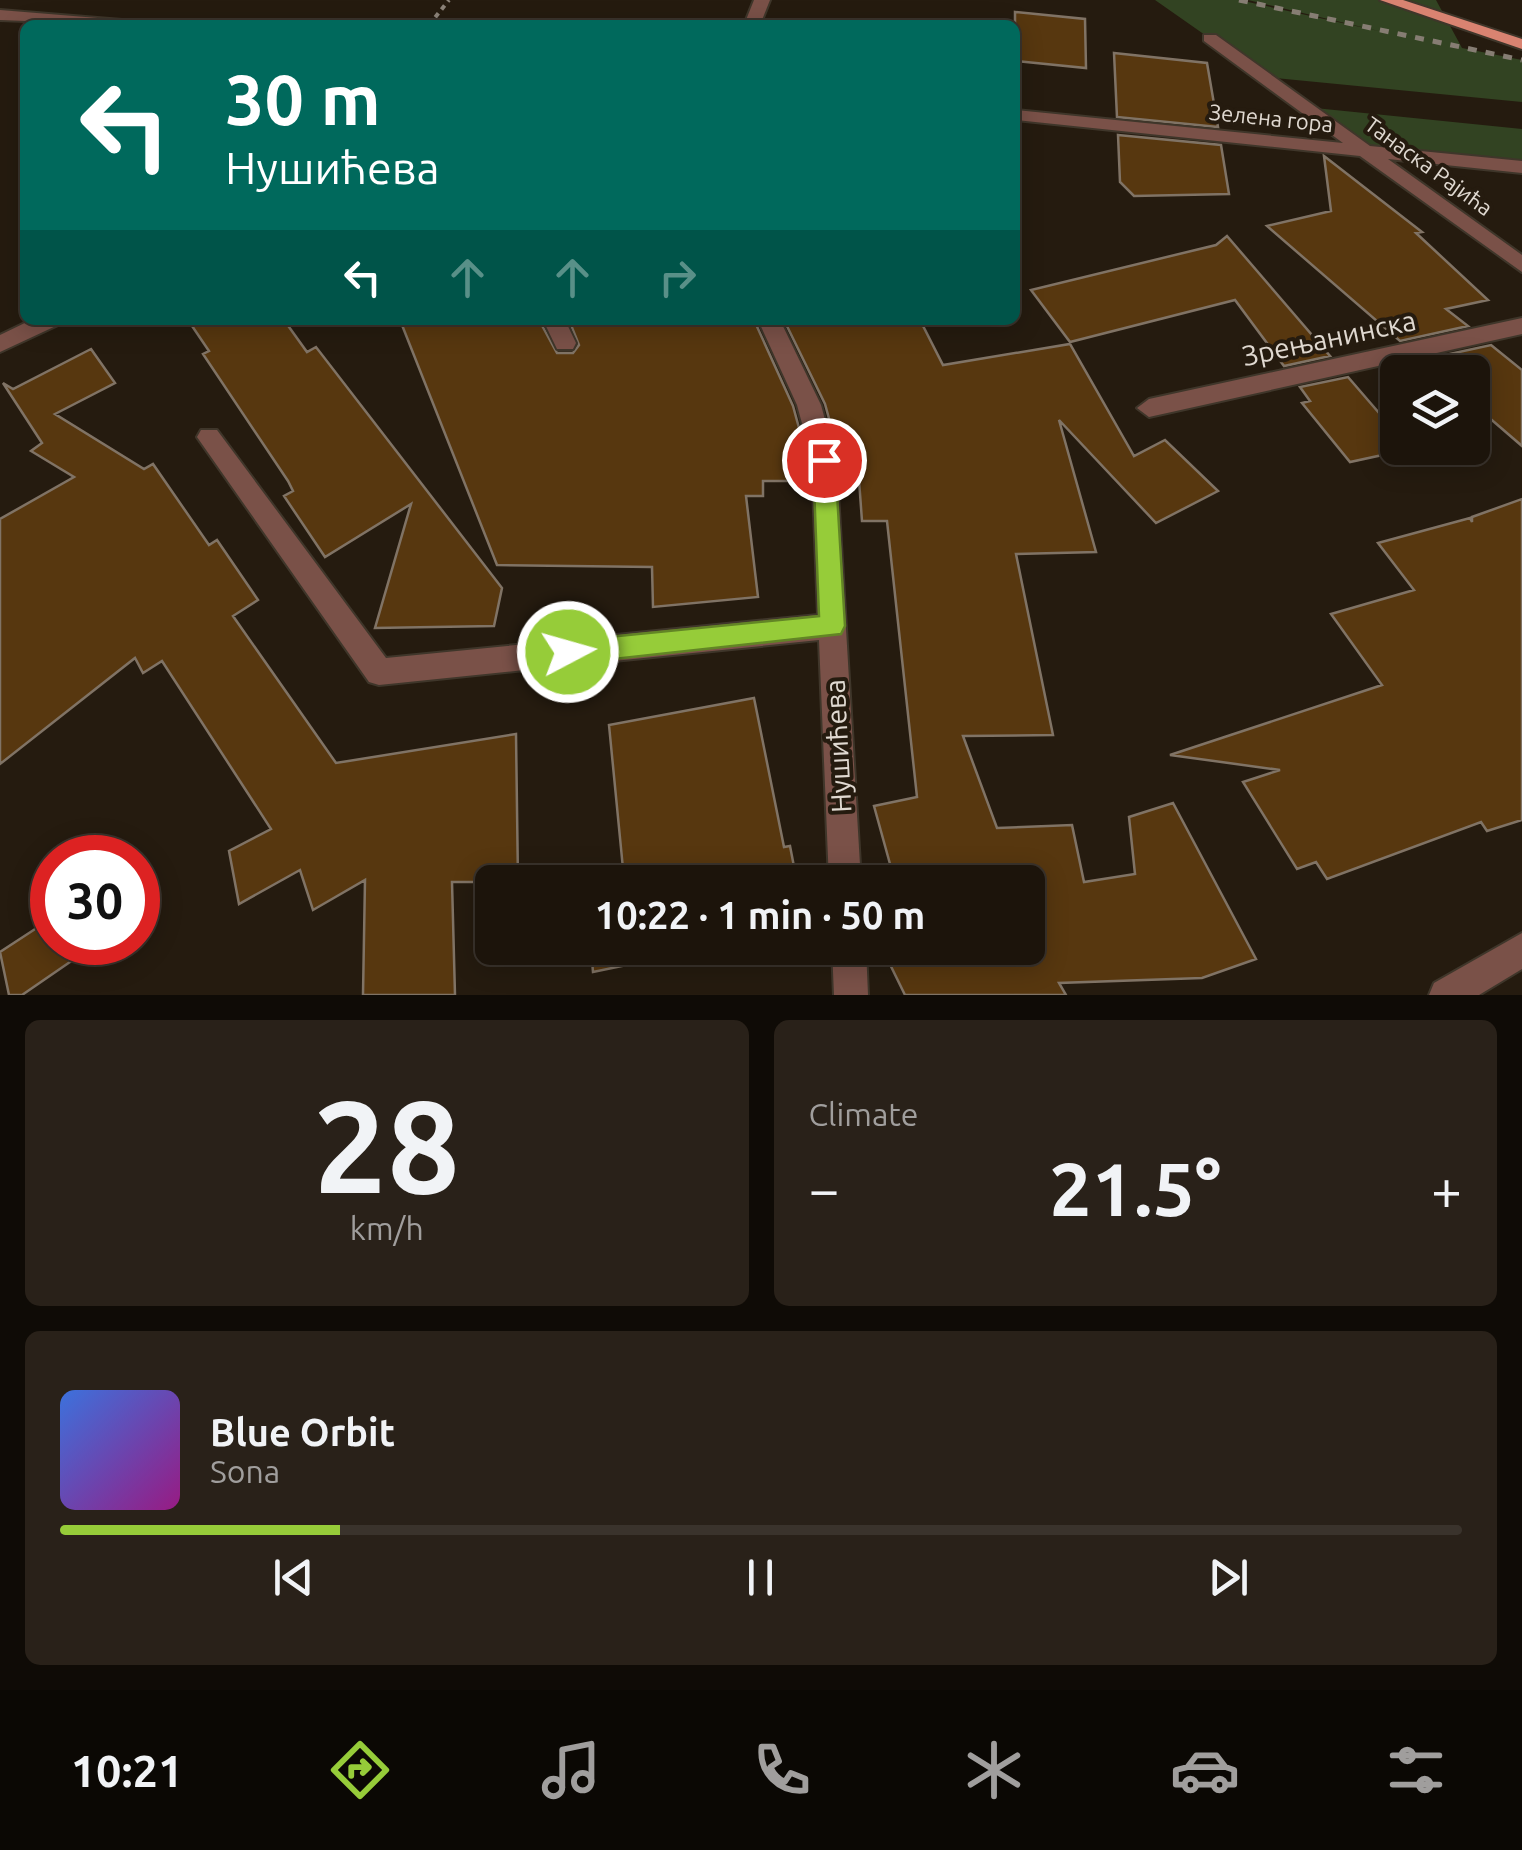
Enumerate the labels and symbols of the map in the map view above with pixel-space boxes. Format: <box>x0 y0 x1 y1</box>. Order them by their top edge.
street label: Зелена гора <box>1208 99 1334 136</box>
street label: Танаска Рајића <box>1361 111 1498 220</box>
street label: Зрењанинска <box>1239 304 1419 371</box>
pin <box>782 418 867 503</box>
position arrow <box>516 600 620 704</box>
street label: Нушићева <box>819 678 856 814</box>
speed limit sign: 30 <box>30 835 160 965</box>

